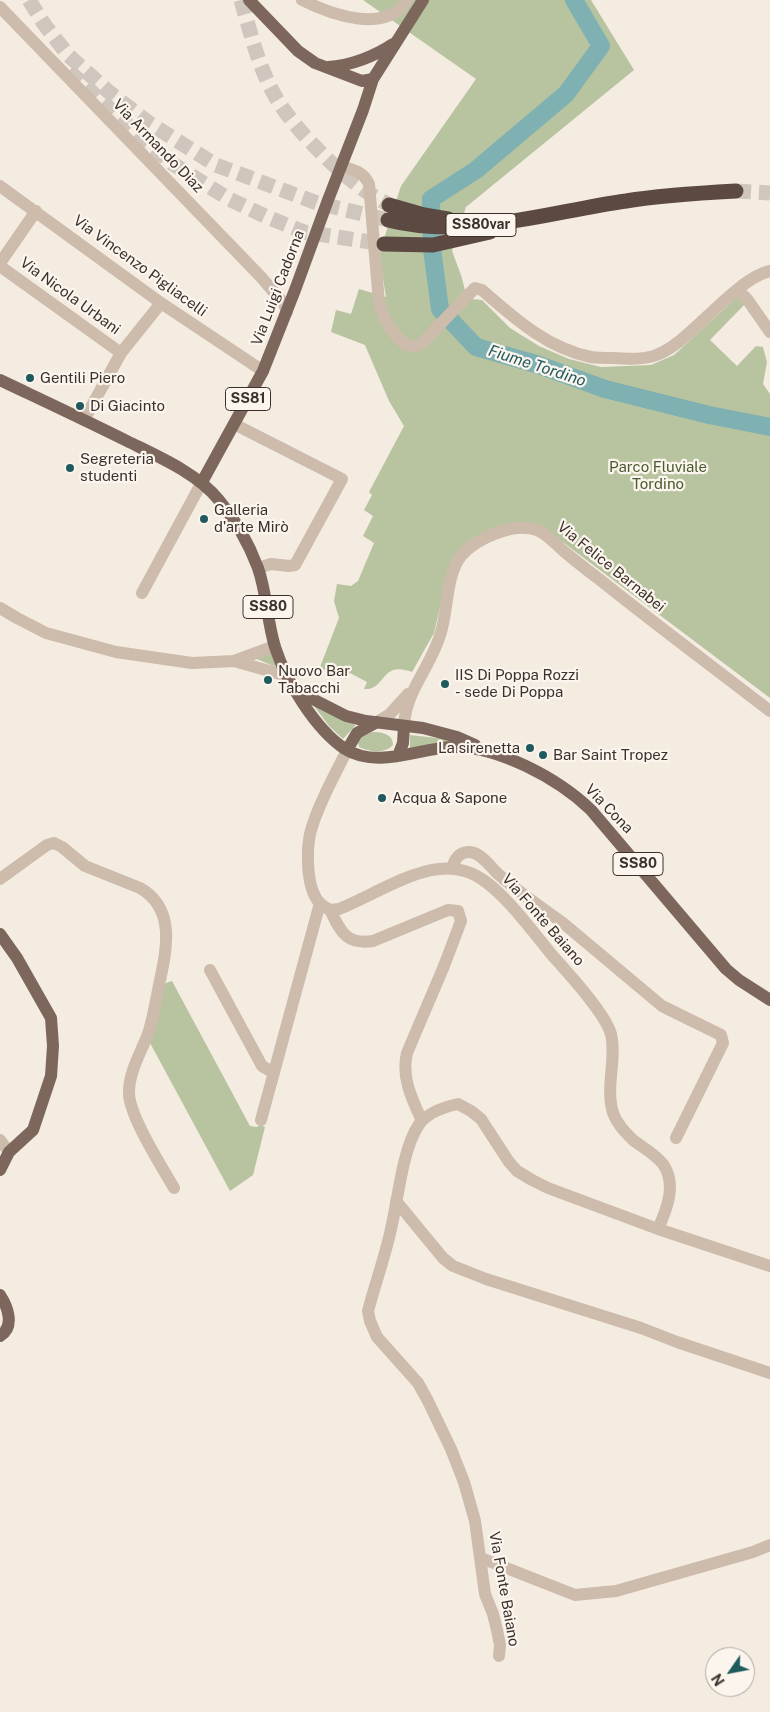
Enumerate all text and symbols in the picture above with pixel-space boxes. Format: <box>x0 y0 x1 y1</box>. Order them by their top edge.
street label: Via Armando Diaz <box>109 96 207 196</box>
street label: Via Vincenzo Pigliacelli <box>70 211 210 321</box>
road number: SS80var <box>446 214 516 236</box>
street label: Via Luigi Cadorna <box>248 228 308 348</box>
street label: Via Nicola Urbani <box>16 254 124 338</box>
water label: Fiume Tordino <box>486 341 588 391</box>
place label: Gentili Piero <box>40 369 125 387</box>
marker: Gentili Piero <box>24 372 36 384</box>
road number: SS81 <box>226 388 270 410</box>
place label: Di Giacinto <box>90 397 165 415</box>
marker: Di Giacinto <box>74 400 86 412</box>
place label: Segreteria studenti <box>80 450 154 485</box>
park label: Parco Fluviale Tordino <box>609 458 707 493</box>
marker: Segreteria studenti <box>64 462 76 474</box>
place label: Galleria d'arte Mirò <box>214 501 289 536</box>
marker: Galleria d'arte Mirò <box>198 513 210 525</box>
street label: Via Felice Barnabei <box>553 518 669 616</box>
road number: SS80 <box>243 596 293 618</box>
place label: Nuovo Bar Tabacchi <box>278 662 350 697</box>
place label: IIS Di Poppa Rozzi - sede Di Poppa <box>455 666 579 701</box>
marker: Nuovo Bar Tabacchi <box>262 674 274 686</box>
marker: IIS Di Poppa Rozzi - sede Di Poppa <box>439 678 451 690</box>
place label: La sirenetta <box>438 739 520 757</box>
marker: La sirenetta <box>524 742 536 754</box>
place label: Bar Saint Tropez <box>553 746 668 764</box>
marker: Bar Saint Tropez <box>537 749 549 761</box>
street label: Via Cona <box>581 781 637 837</box>
place label: Acqua & Sapone <box>392 789 507 807</box>
marker: Acqua & Sapone <box>376 792 388 804</box>
road number: SS80 <box>613 852 663 876</box>
street label: Via Fonte Baiano <box>498 870 588 970</box>
street label: Via Fonte Baiano <box>485 1530 523 1648</box>
north arrow <box>705 1647 755 1697</box>
text: N <box>709 1671 728 1689</box>

